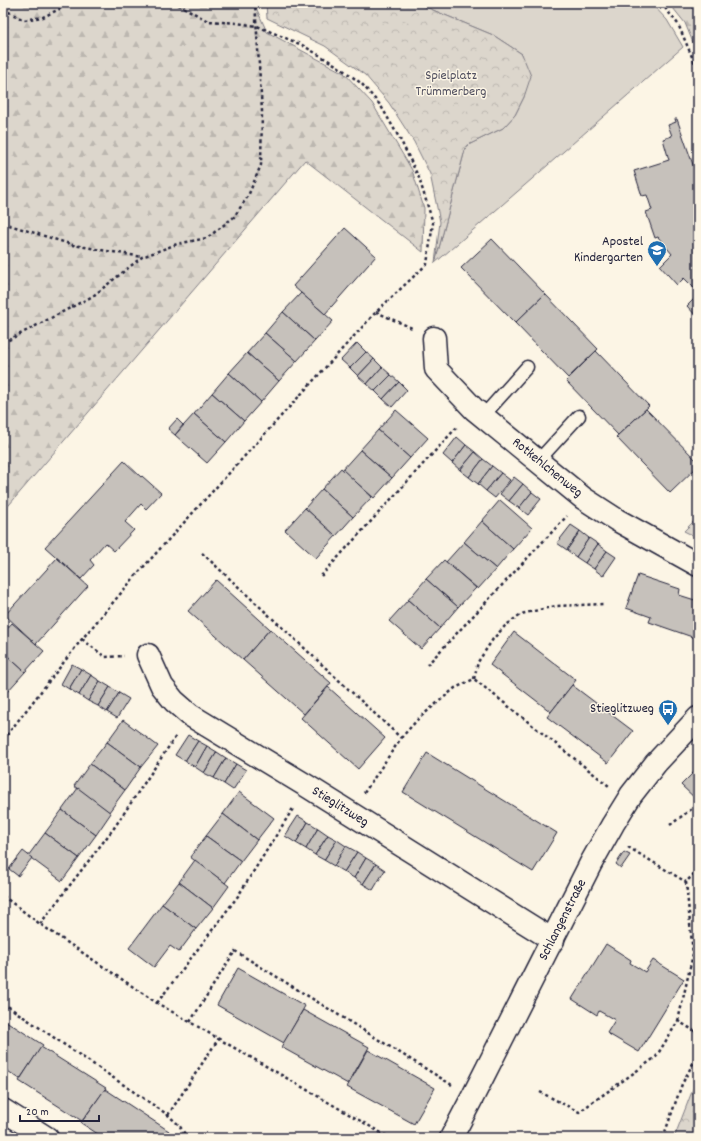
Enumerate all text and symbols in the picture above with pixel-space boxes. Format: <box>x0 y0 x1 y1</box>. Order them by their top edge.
park label: Spielplatz Trümmerberg <box>416 66 486 102</box>
place label: Apostel Kindergarten <box>574 232 644 268</box>
school or university icon: Apostel Kindergarten <box>646 239 668 267</box>
street label: Rotkehlchenweg <box>507 433 587 503</box>
bus stop icon: Stieglitzweg <box>657 698 679 726</box>
place label: Stieglitzweg <box>590 699 654 719</box>
street label: Stieglitzweg <box>308 782 372 832</box>
street label: Schlangenstraße <box>534 876 592 964</box>
scale bar <box>20 1097 99 1123</box>
text: 20 m <box>26 1104 49 1121</box>

